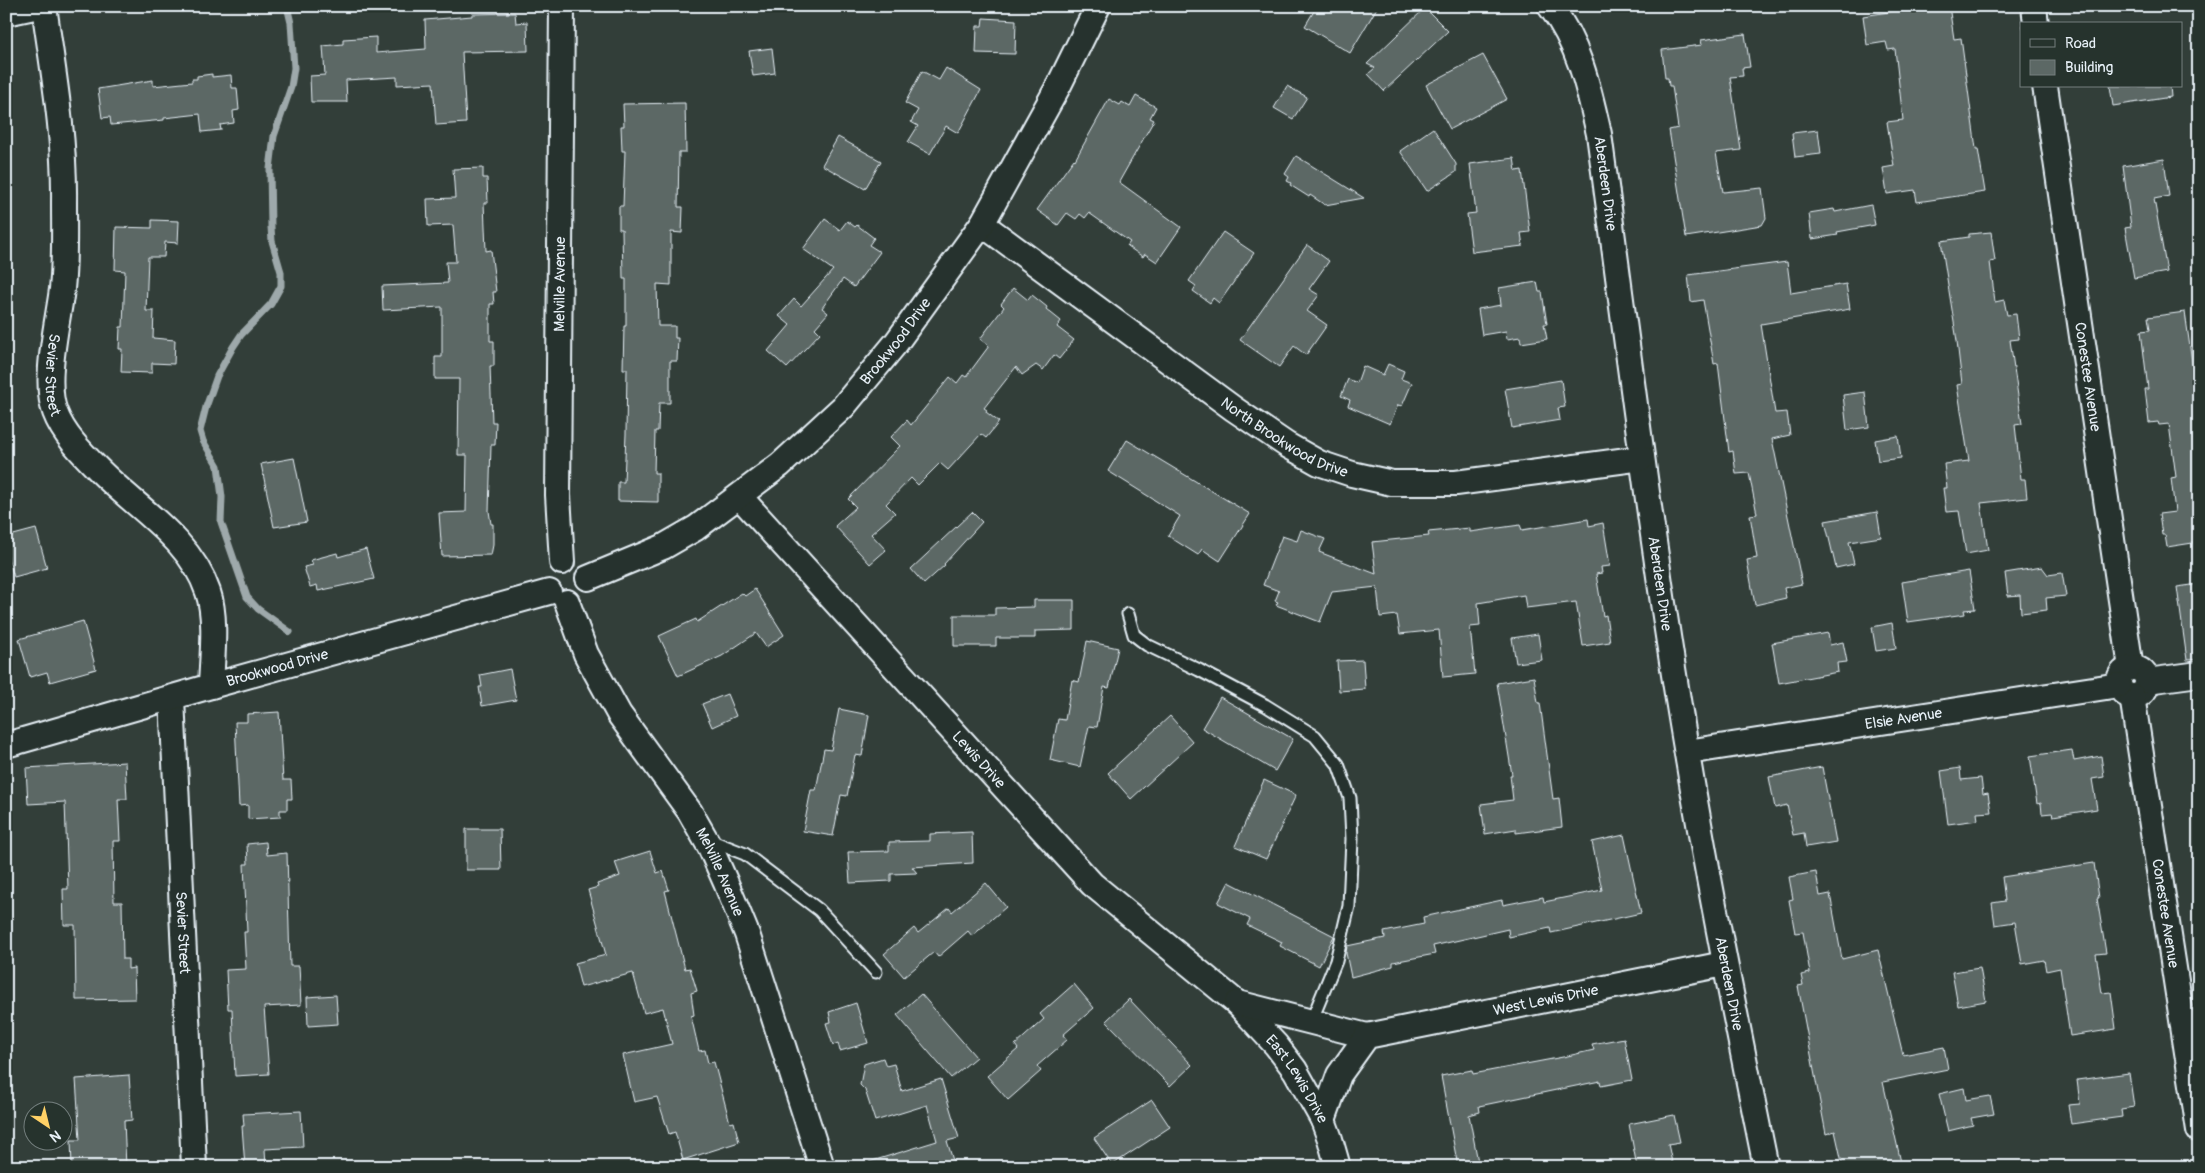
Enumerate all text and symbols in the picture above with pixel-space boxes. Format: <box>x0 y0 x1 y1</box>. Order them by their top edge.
legend <box>2020 22 2182 88</box>
text: Road <box>2065 34 2096 53</box>
text: Building <box>2065 58 2113 77</box>
street label: Aberdeen Drive <box>1590 135 1621 232</box>
street label: Melville Avenue <box>550 236 570 332</box>
street label: Brookwood Drive <box>856 294 935 389</box>
street label: Conestee Avenue <box>2071 321 2106 433</box>
street label: Sevier Street <box>41 332 65 420</box>
street label: North Brookwood Drive <box>1217 393 1351 482</box>
street label: Aberdeen Drive <box>1644 535 1677 633</box>
street label: Brookwood Drive <box>224 644 331 691</box>
street label: Elsie Avenue <box>1864 703 1944 734</box>
street label: Lewis Drive <box>948 727 1010 793</box>
street label: Melville Avenue <box>691 824 748 920</box>
street label: Conestee Avenue <box>2148 858 2183 970</box>
street label: Sevier Street <box>172 891 194 975</box>
street label: Aberdeen Drive <box>1711 935 1748 1033</box>
street label: West Lewis Drive <box>1491 980 1601 1020</box>
street label: East Lewis Drive <box>1262 1031 1333 1127</box>
north arrow <box>22 1100 72 1150</box>
text: N <box>46 1127 64 1146</box>

